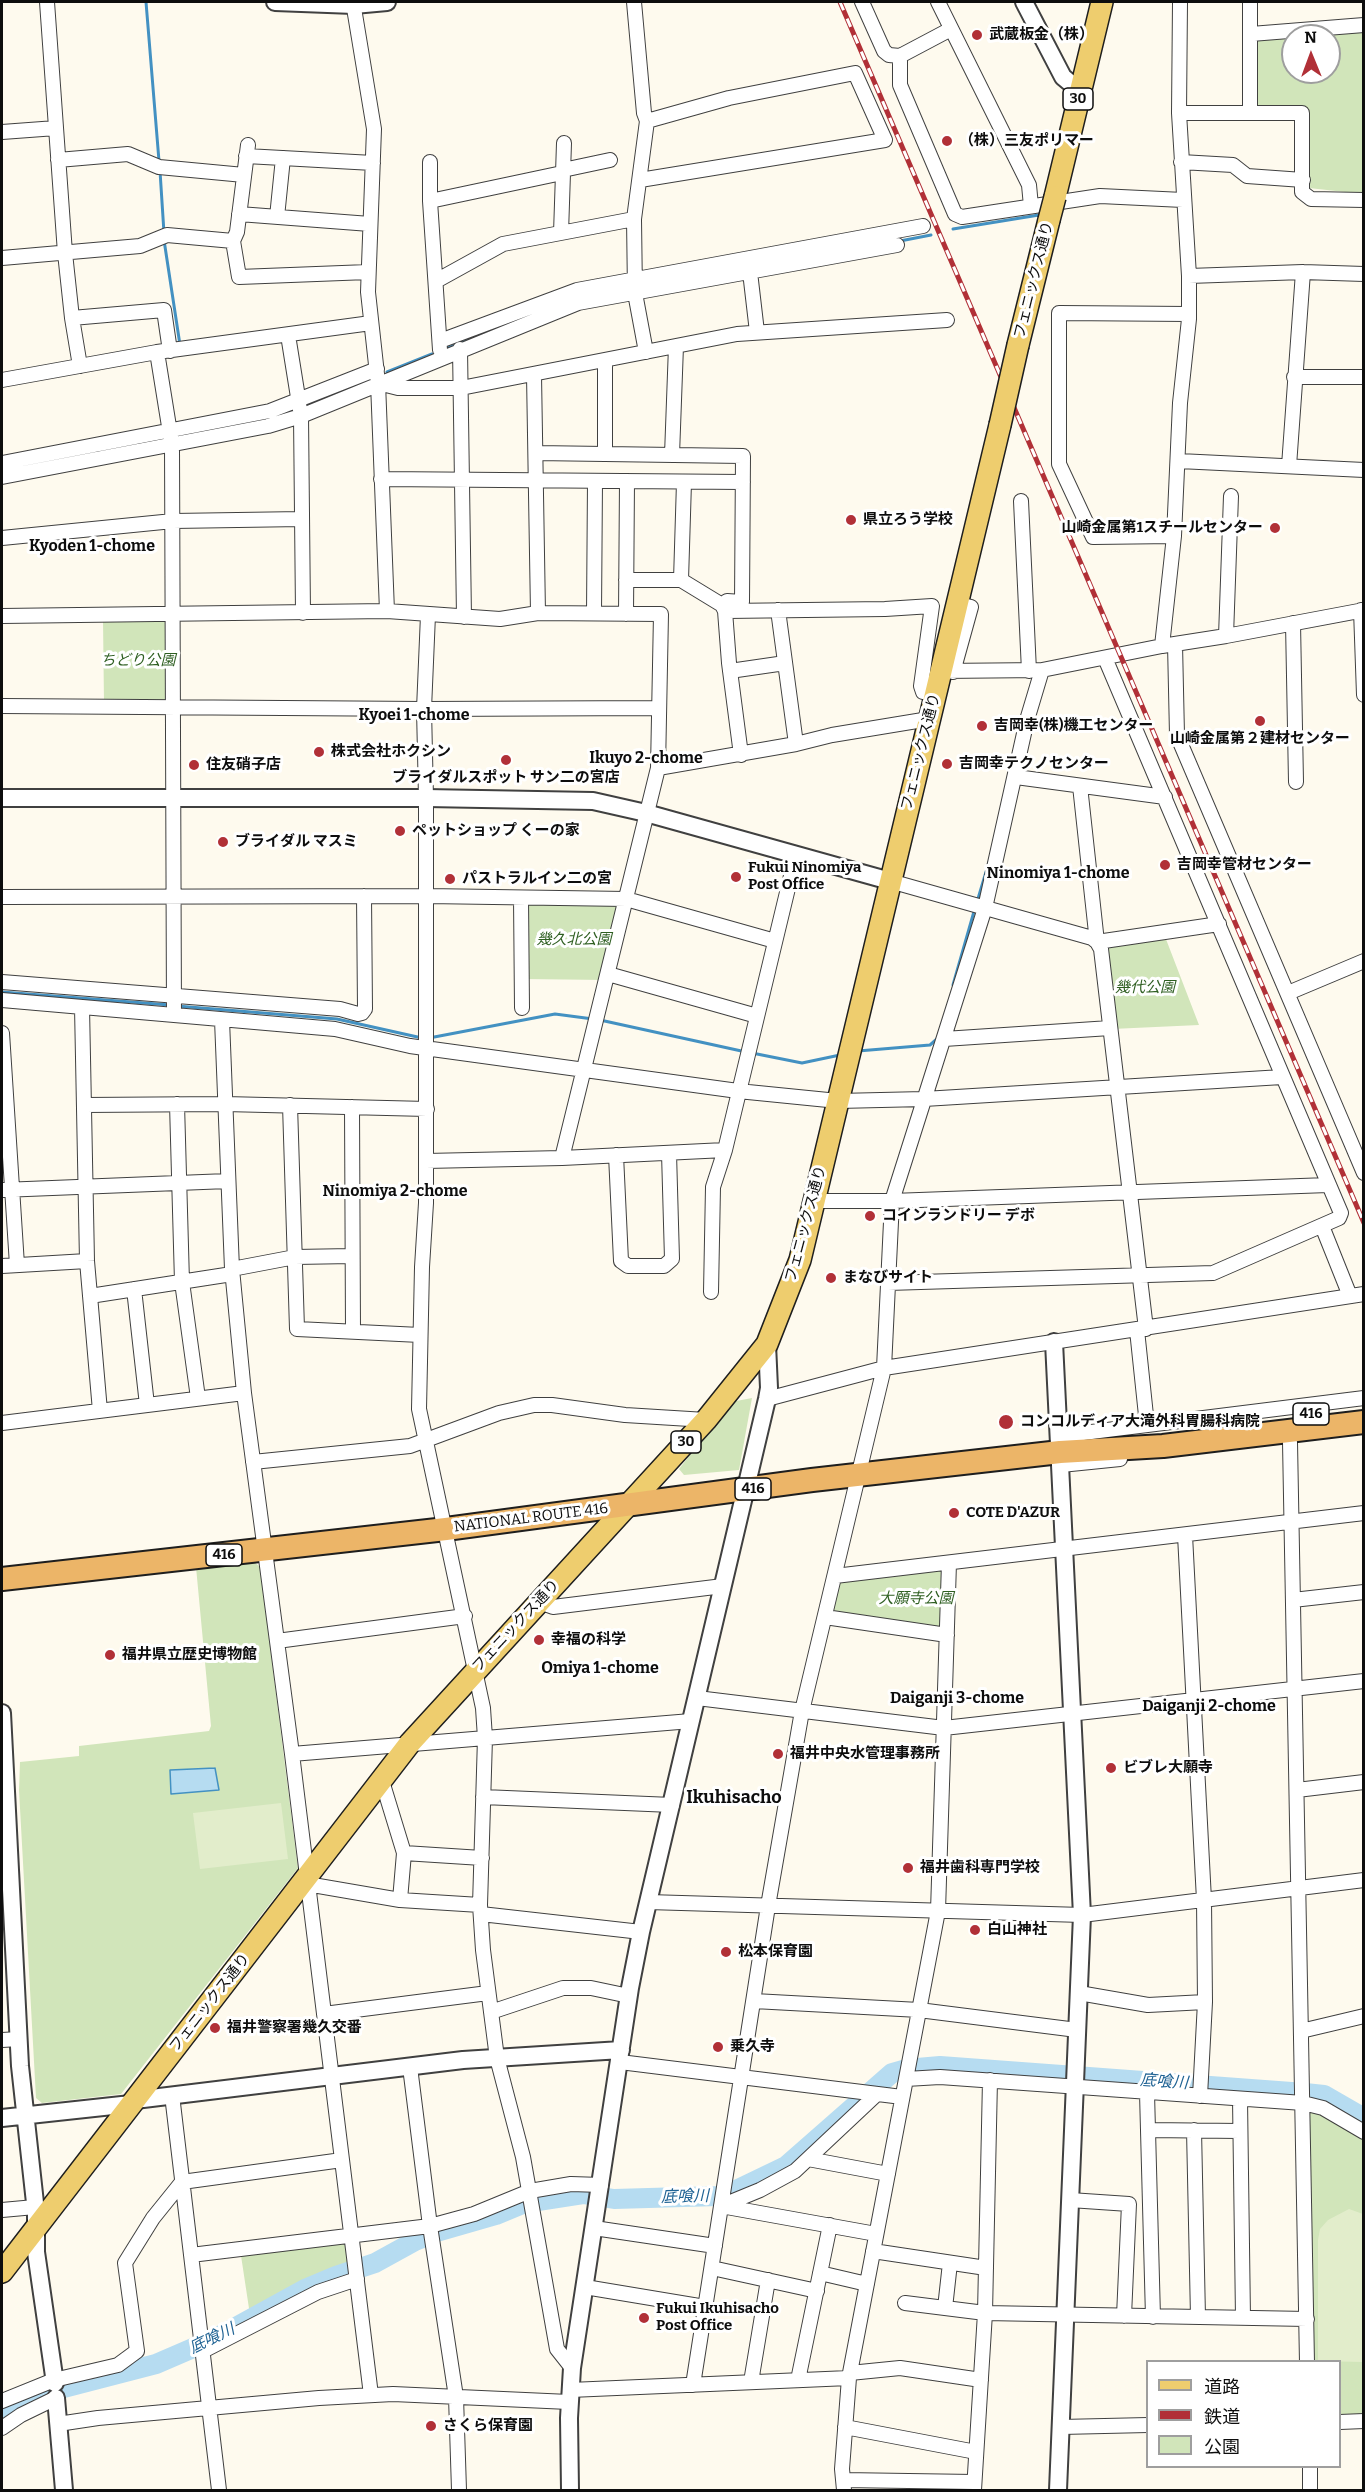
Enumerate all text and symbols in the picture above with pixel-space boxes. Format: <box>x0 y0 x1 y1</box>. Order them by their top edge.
north arrow <box>1281 24 1341 84</box>
place label: 武蔵板金（株） <box>989 26 1094 44</box>
marker: 武蔵板金（株） <box>970 28 984 42</box>
text: N <box>1304 28 1317 47</box>
road number: 30 <box>1063 88 1093 110</box>
place label: （株）三友ポリマー <box>959 132 1094 150</box>
marker: （株）三友ポリマー <box>940 134 954 148</box>
street label: フェニックス通り <box>1011 220 1057 340</box>
place label: 県立ろう学校 <box>863 511 953 529</box>
marker: 県立ろう学校 <box>844 513 858 527</box>
place label: 山崎金属第1スチールセンター <box>1062 519 1263 537</box>
marker: 山崎金属第1スチールセンター <box>1268 521 1282 535</box>
district label: Kyoden 1-chome <box>29 537 155 557</box>
park label: ちどり公園 <box>101 652 175 670</box>
street label: フェニックス通り <box>898 692 944 812</box>
district label: Kyoei 1-chome <box>359 706 469 726</box>
marker: 山崎金属第２建材センター <box>1253 714 1267 728</box>
place label: 吉岡幸(株)機工センター <box>994 717 1153 735</box>
marker: 吉岡幸(株)機工センター <box>975 719 989 733</box>
place label: 山崎金属第２建材センター <box>1170 730 1350 748</box>
place label: 株式会社ホクシン <box>331 743 451 761</box>
marker: 株式会社ホクシン <box>312 745 326 759</box>
district label: Ikuyo 2-chome <box>589 749 703 769</box>
marker: ブライダルスポット サン二の宮店 <box>499 753 513 767</box>
place label: 吉岡幸テクノセンター <box>959 755 1109 773</box>
place label: 住友硝子店 <box>206 756 281 774</box>
marker: 吉岡幸テクノセンター <box>940 757 954 771</box>
marker: 住友硝子店 <box>187 758 201 772</box>
place label: ブライダルスポット サン二の宮店 <box>392 769 620 787</box>
place label: ペットショップ くーの家 <box>412 822 580 840</box>
marker: ペットショップ くーの家 <box>393 824 407 838</box>
place label: ブライダル マスミ <box>235 833 358 851</box>
marker: ブライダル マスミ <box>216 835 230 849</box>
place label: 吉岡幸管材センター <box>1177 856 1312 874</box>
marker: 吉岡幸管材センター <box>1158 858 1172 872</box>
place label: Fukui Ninomiya Post Office <box>748 859 861 894</box>
district label: Ninomiya 1-chome <box>986 864 1130 884</box>
place label: パストラルイン二の宮 <box>462 870 612 888</box>
marker: Fukui Ninomiya Post Office <box>729 870 743 884</box>
marker: パストラルイン二の宮 <box>443 872 457 886</box>
park label: 幾久北公園 <box>537 931 611 949</box>
park label: 幾代公園 <box>1115 979 1175 997</box>
street label: フェニックス通り <box>782 1164 830 1284</box>
district label: Ninomiya 2-chome <box>322 1182 468 1202</box>
place label: コインランドリー デボ <box>882 1207 1035 1225</box>
marker: コインランドリー デボ <box>863 1209 877 1223</box>
place label: まなびサイト <box>843 1269 933 1287</box>
marker: まなびサイト <box>824 1271 838 1285</box>
road number: 416 <box>1293 1403 1329 1425</box>
marker: コンコルディア大滝外科胃腸科病院 <box>997 1413 1015 1431</box>
place label: コンコルディア大滝外科胃腸科病院 <box>1020 1413 1260 1431</box>
road number: 30 <box>671 1431 701 1453</box>
road number: 416 <box>735 1478 771 1500</box>
street label: NATIONAL ROUTE 416 <box>453 1500 609 1536</box>
place label: COTE D'AZUR <box>966 1504 1060 1522</box>
marker: COTE D'AZUR <box>947 1506 961 1520</box>
road number: 416 <box>206 1544 242 1566</box>
street label: フェニックス通り <box>468 1576 564 1676</box>
park label: 大願寺公園 <box>879 1590 953 1608</box>
place label: 幸福の科学 <box>551 1631 626 1649</box>
marker: 幸福の科学 <box>532 1633 546 1647</box>
place label: 福井県立歴史博物館 <box>122 1646 257 1664</box>
marker: 福井県立歴史博物館 <box>103 1648 117 1662</box>
district label: Omiya 1-chome <box>541 1659 659 1679</box>
district label: Daiganji 3-chome <box>890 1689 1024 1709</box>
district label: Daiganji 2-chome <box>1142 1697 1276 1717</box>
place label: 福井中央水管理事務所 <box>790 1745 940 1763</box>
marker: 福井中央水管理事務所 <box>771 1747 785 1761</box>
place label: ビブレ大願寺 <box>1123 1759 1213 1777</box>
marker: ビブレ大願寺 <box>1104 1761 1118 1775</box>
district label: Ikuhisacho <box>686 1787 782 1809</box>
place label: 福井歯科専門学校 <box>920 1859 1040 1877</box>
marker: 福井歯科専門学校 <box>901 1861 915 1875</box>
place label: 白山神社 <box>987 1921 1047 1939</box>
marker: 白山神社 <box>968 1923 982 1937</box>
place label: 松本保育園 <box>738 1943 813 1961</box>
marker: 松本保育園 <box>719 1945 733 1959</box>
street label: フェニックス通り <box>166 1950 254 2056</box>
place label: 福井警察署幾久交番 <box>227 2019 362 2037</box>
marker: 福井警察署幾久交番 <box>208 2021 222 2035</box>
place label: 乗久寺 <box>730 2038 775 2056</box>
marker: 乗久寺 <box>711 2040 725 2054</box>
water label: 底喰川 <box>1139 2071 1189 2093</box>
water label: 底喰川 <box>661 2187 709 2207</box>
place label: Fukui Ikuhisacho Post Office <box>656 2300 779 2335</box>
marker: Fukui Ikuhisacho Post Office <box>637 2311 651 2325</box>
water label: 底喰川 <box>186 2320 238 2358</box>
legend <box>1146 2360 1341 2468</box>
text: 道路 <box>1204 2376 1240 2398</box>
text: 鉄道 <box>1204 2406 1240 2428</box>
place label: さくら保育園 <box>443 2417 533 2435</box>
marker: さくら保育園 <box>424 2419 438 2433</box>
text: 公園 <box>1204 2436 1240 2458</box>

